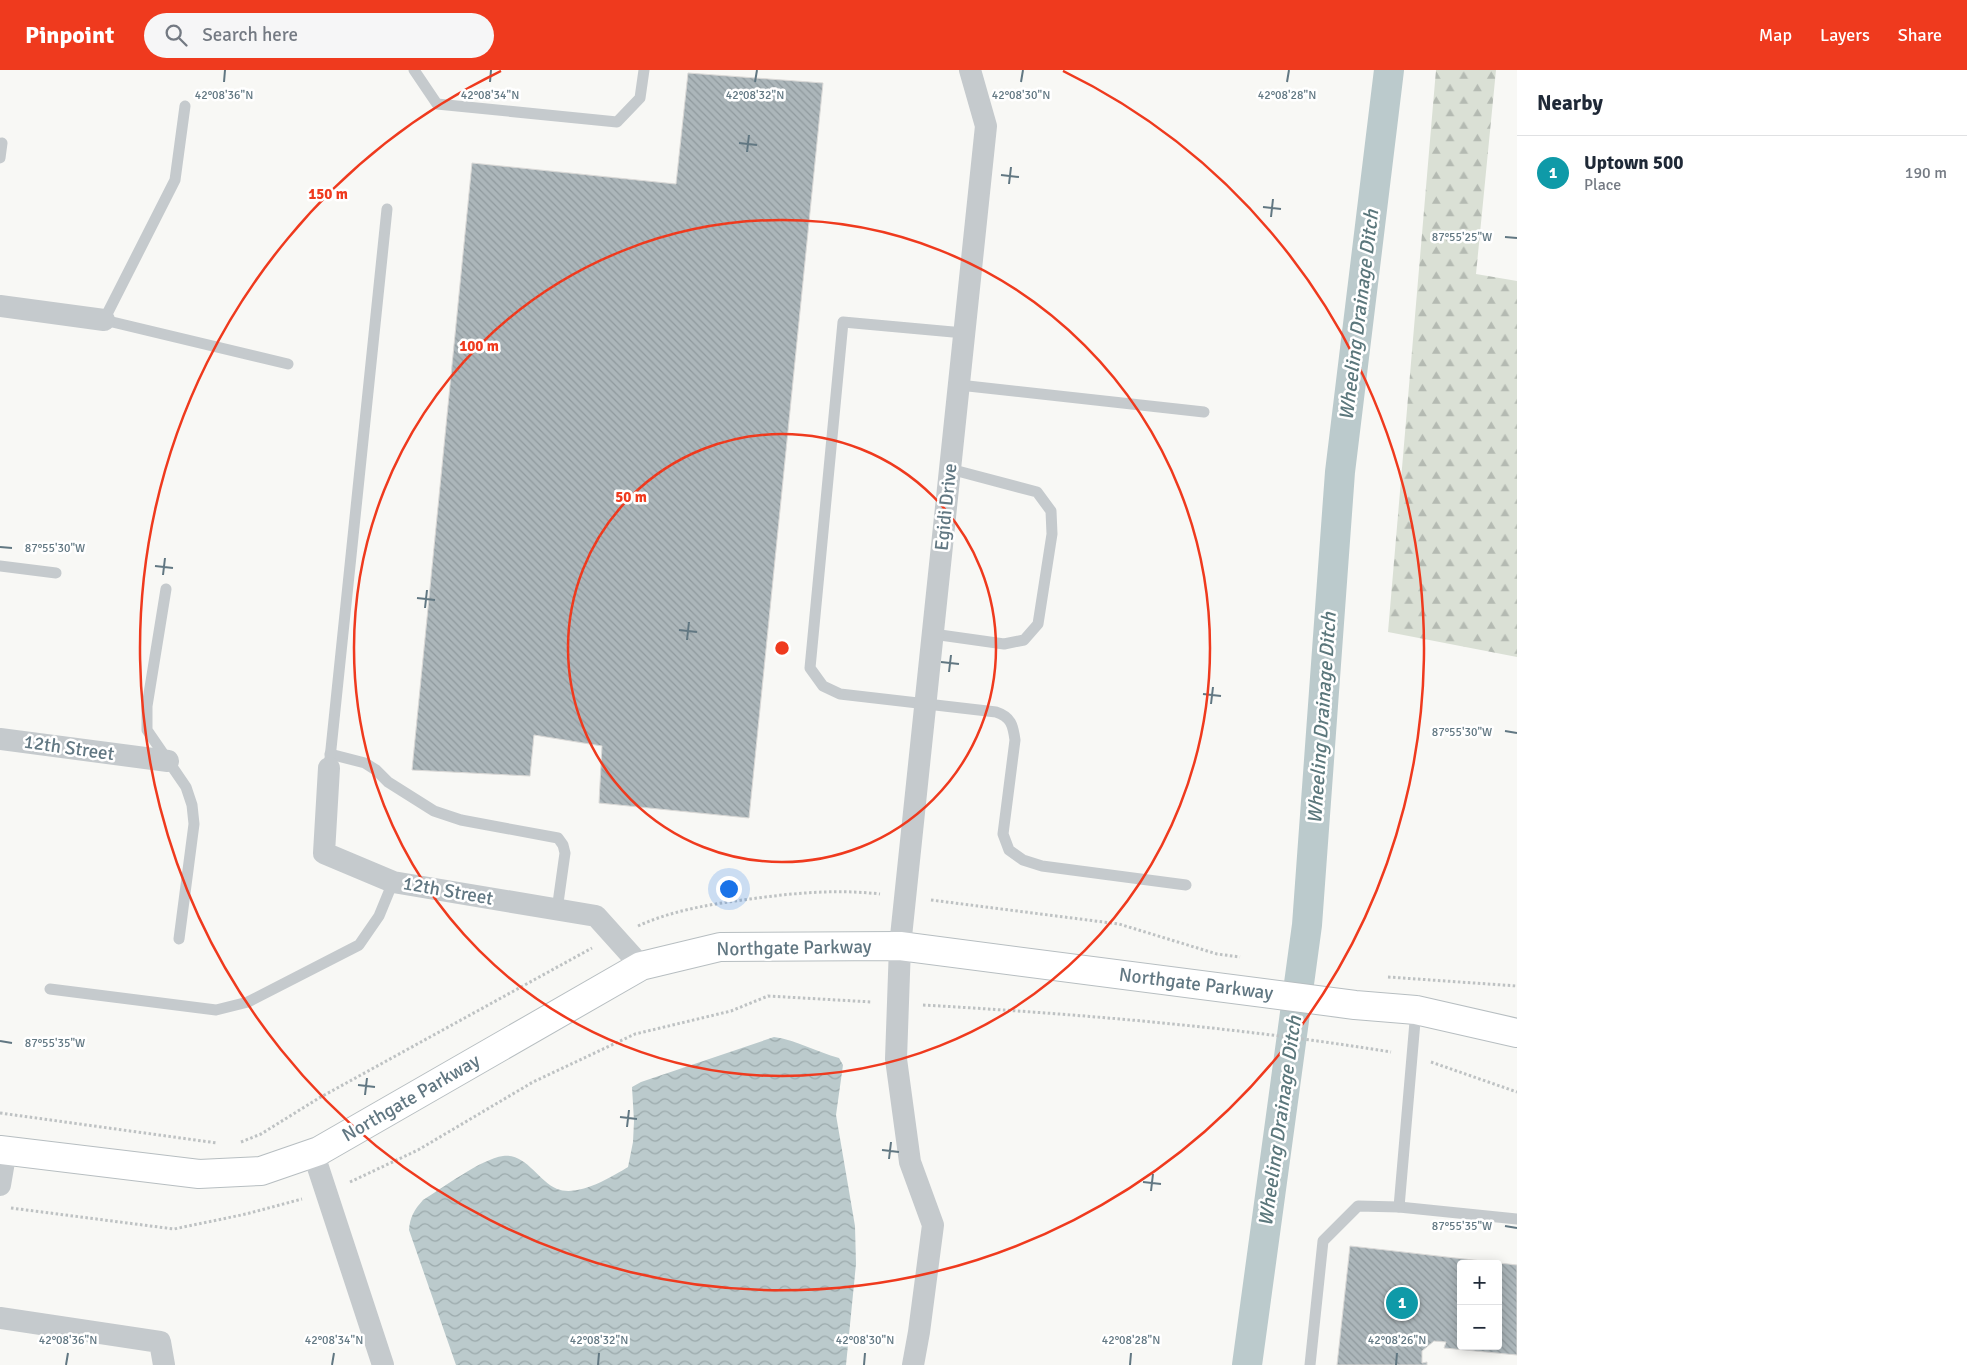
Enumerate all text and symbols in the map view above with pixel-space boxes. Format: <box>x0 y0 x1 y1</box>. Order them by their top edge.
search box <box>144 13 494 58</box>
text: Pinpoint <box>25 20 114 50</box>
icon: search <box>162 21 190 49</box>
text: Search here <box>202 23 298 47</box>
text: Map <box>1759 24 1792 46</box>
text: Layers <box>1820 24 1870 46</box>
text: Share <box>1898 24 1942 46</box>
text: 42°08'36"N <box>195 88 253 103</box>
text: 42°08'34"N <box>461 88 519 103</box>
text: 42°08'32"N <box>726 88 784 103</box>
text: 42°08'30"N <box>992 88 1050 103</box>
text: 42°08'28"N <box>1258 88 1316 103</box>
text: Nearby <box>1537 90 1603 116</box>
text: Uptown 500 <box>1584 151 1684 175</box>
text: 1 <box>1549 163 1557 183</box>
text: 190 m <box>1905 163 1947 183</box>
text: Place <box>1584 175 1621 195</box>
text: 150 m <box>308 185 348 203</box>
water label: Wheeling Drainage Ditch <box>1334 207 1384 422</box>
text: 87°55'25"W <box>1432 230 1492 245</box>
text: 100 m <box>459 337 499 355</box>
street label: Egidi Drive <box>929 462 963 552</box>
text: 50 m <box>615 488 647 506</box>
text: 87°55'30"W <box>25 541 85 556</box>
water label: Wheeling Drainage Ditch <box>1302 610 1342 825</box>
centre of rings <box>773 639 791 657</box>
text: 87°55'30"W <box>1432 725 1492 740</box>
street label: 12th Street <box>22 730 116 766</box>
street label: 12th Street <box>401 871 495 911</box>
your location <box>716 876 742 902</box>
street label: Northgate Parkway <box>716 935 872 961</box>
street label: Northgate Parkway <box>1118 963 1275 1005</box>
water label: Wheeling Drainage Ditch <box>1253 1013 1307 1228</box>
text: 87°55'35"W <box>25 1036 85 1051</box>
street label: Northgate Parkway <box>338 1049 484 1147</box>
text: 87°55'35"W <box>1432 1219 1492 1234</box>
map controls <box>1457 1260 1502 1350</box>
button: + <box>1457 1260 1502 1305</box>
pin: 1 <box>1386 1284 1418 1322</box>
button: − <box>1457 1305 1502 1350</box>
text: 42°08'36"N <box>39 1333 97 1348</box>
text: 42°08'34"N <box>305 1333 363 1348</box>
text: 42°08'32"N <box>570 1333 628 1348</box>
text: 42°08'30"N <box>836 1333 894 1348</box>
text: 42°08'28"N <box>1102 1333 1160 1348</box>
text: 42°08'26"N <box>1368 1333 1426 1348</box>

